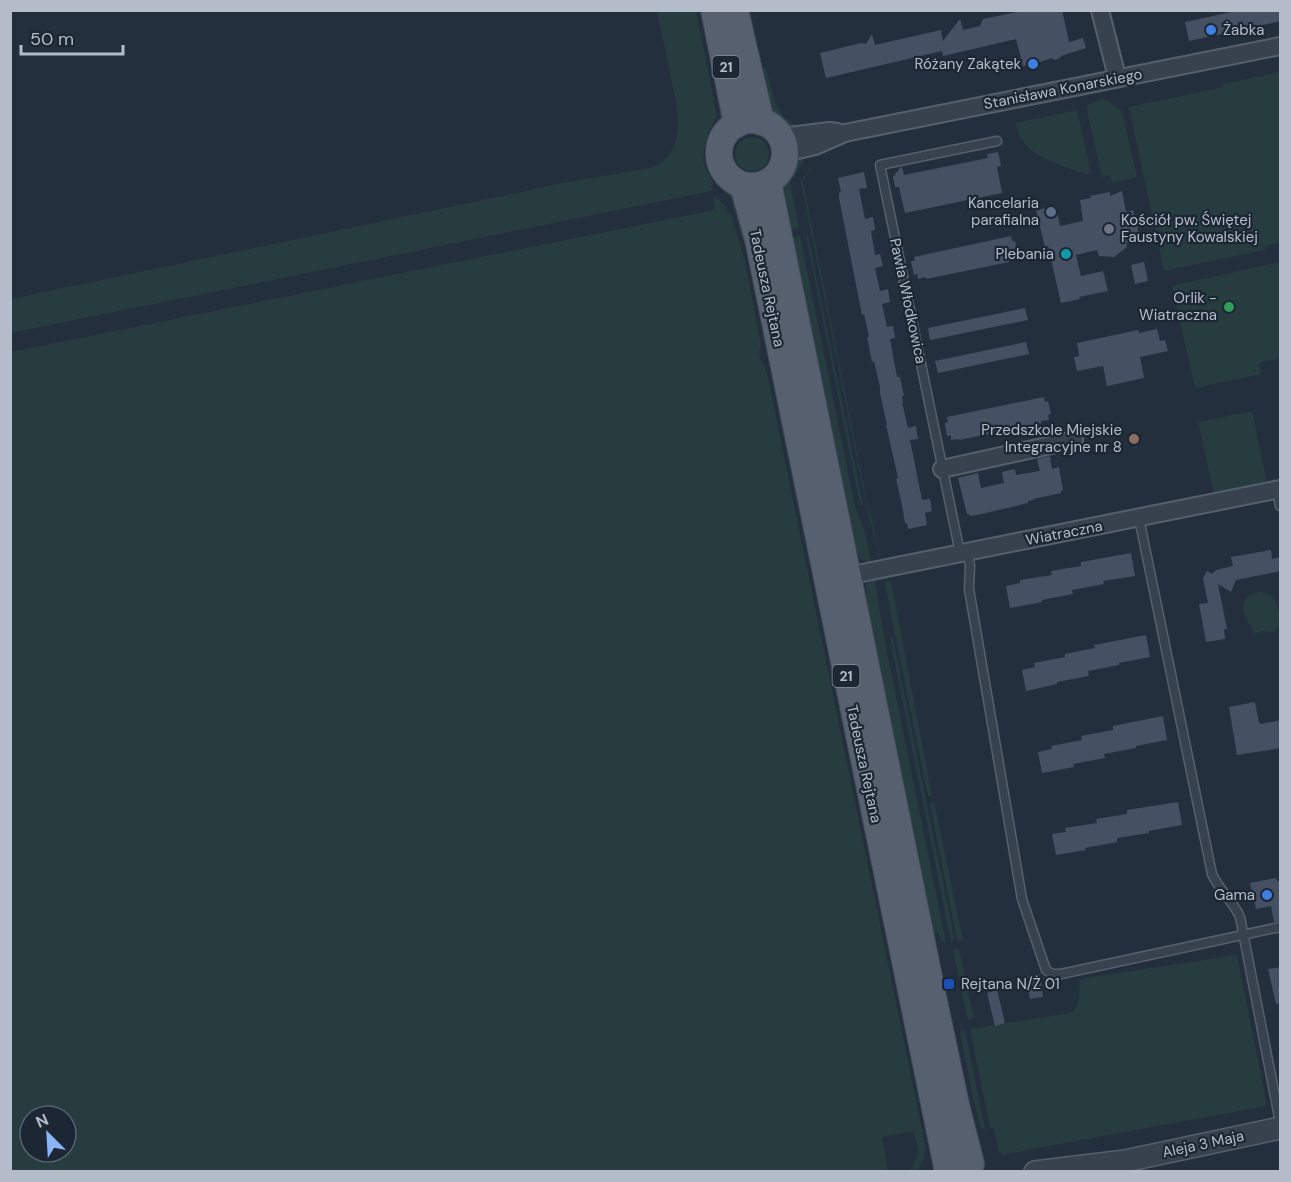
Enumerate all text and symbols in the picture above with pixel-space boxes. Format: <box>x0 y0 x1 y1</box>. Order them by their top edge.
scale bar <box>21 18 123 56</box>
place label: Żabka <box>1223 20 1264 40</box>
marker: Żabka <box>1204 23 1218 37</box>
text: 50 m <box>30 27 74 51</box>
place label: Różany Zakątek <box>914 54 1021 74</box>
road number: 21 <box>712 56 740 78</box>
marker: Różany Zakątek <box>1026 57 1040 71</box>
street label: Stanisława Konarskiego <box>982 64 1144 114</box>
place label: Kancelaria parafialna <box>968 193 1039 230</box>
marker: Kancelaria parafialna <box>1044 205 1058 219</box>
place label: Kościół pw. Świętej Faustyny Kowalskiej <box>1121 210 1258 247</box>
marker: Kościół pw. Świętej Faustyny Kowalskiej <box>1102 222 1116 236</box>
street label: Tadeusza Rejtana <box>745 227 789 349</box>
street label: Pawła Włodkowica <box>885 236 931 366</box>
place label: Plebania <box>996 244 1054 264</box>
marker: Plebania <box>1059 247 1073 261</box>
place label: Orlik - Wiatraczna <box>1139 288 1217 325</box>
marker: Orlik - Wiatraczna <box>1222 300 1236 314</box>
place label: Przedszkole Miejskie Integracyjne nr 8 <box>981 420 1122 457</box>
marker: Przedszkole Miejskie Integracyjne nr 8 <box>1127 432 1141 446</box>
street label: Wiatraczna <box>1024 516 1104 550</box>
road number: 21 <box>832 665 860 687</box>
street label: Tadeusza Rejtana <box>842 703 886 825</box>
place label: Gama <box>1214 885 1255 905</box>
marker: Gama <box>1260 888 1274 902</box>
place label: Rejtana N/Ż 01 <box>961 974 1060 994</box>
marker: Rejtana N/Ż 01 <box>942 977 956 991</box>
north arrow <box>18 1104 78 1164</box>
text: N <box>33 1109 52 1133</box>
street label: Aleja 3 Maja <box>1160 1126 1246 1162</box>

